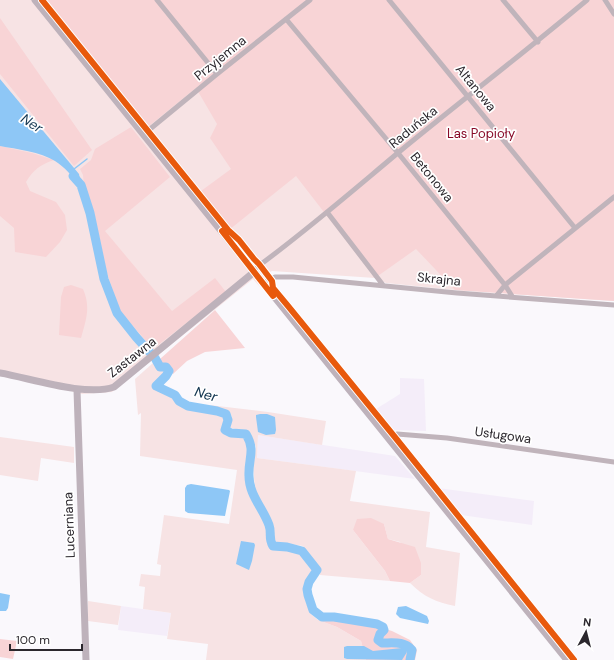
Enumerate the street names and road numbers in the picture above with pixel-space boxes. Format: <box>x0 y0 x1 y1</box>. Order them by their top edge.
street label: Przyjemna <box>190 32 250 84</box>
street label: Altanowa <box>452 61 500 115</box>
street label: Raduńska <box>385 102 441 152</box>
street label: Betonowa <box>407 149 457 205</box>
street label: Skrajna <box>416 268 462 290</box>
street label: Zastawna <box>104 333 160 381</box>
street label: Usługowa <box>474 423 532 447</box>
street label: Lucerniana <box>59 492 79 558</box>

